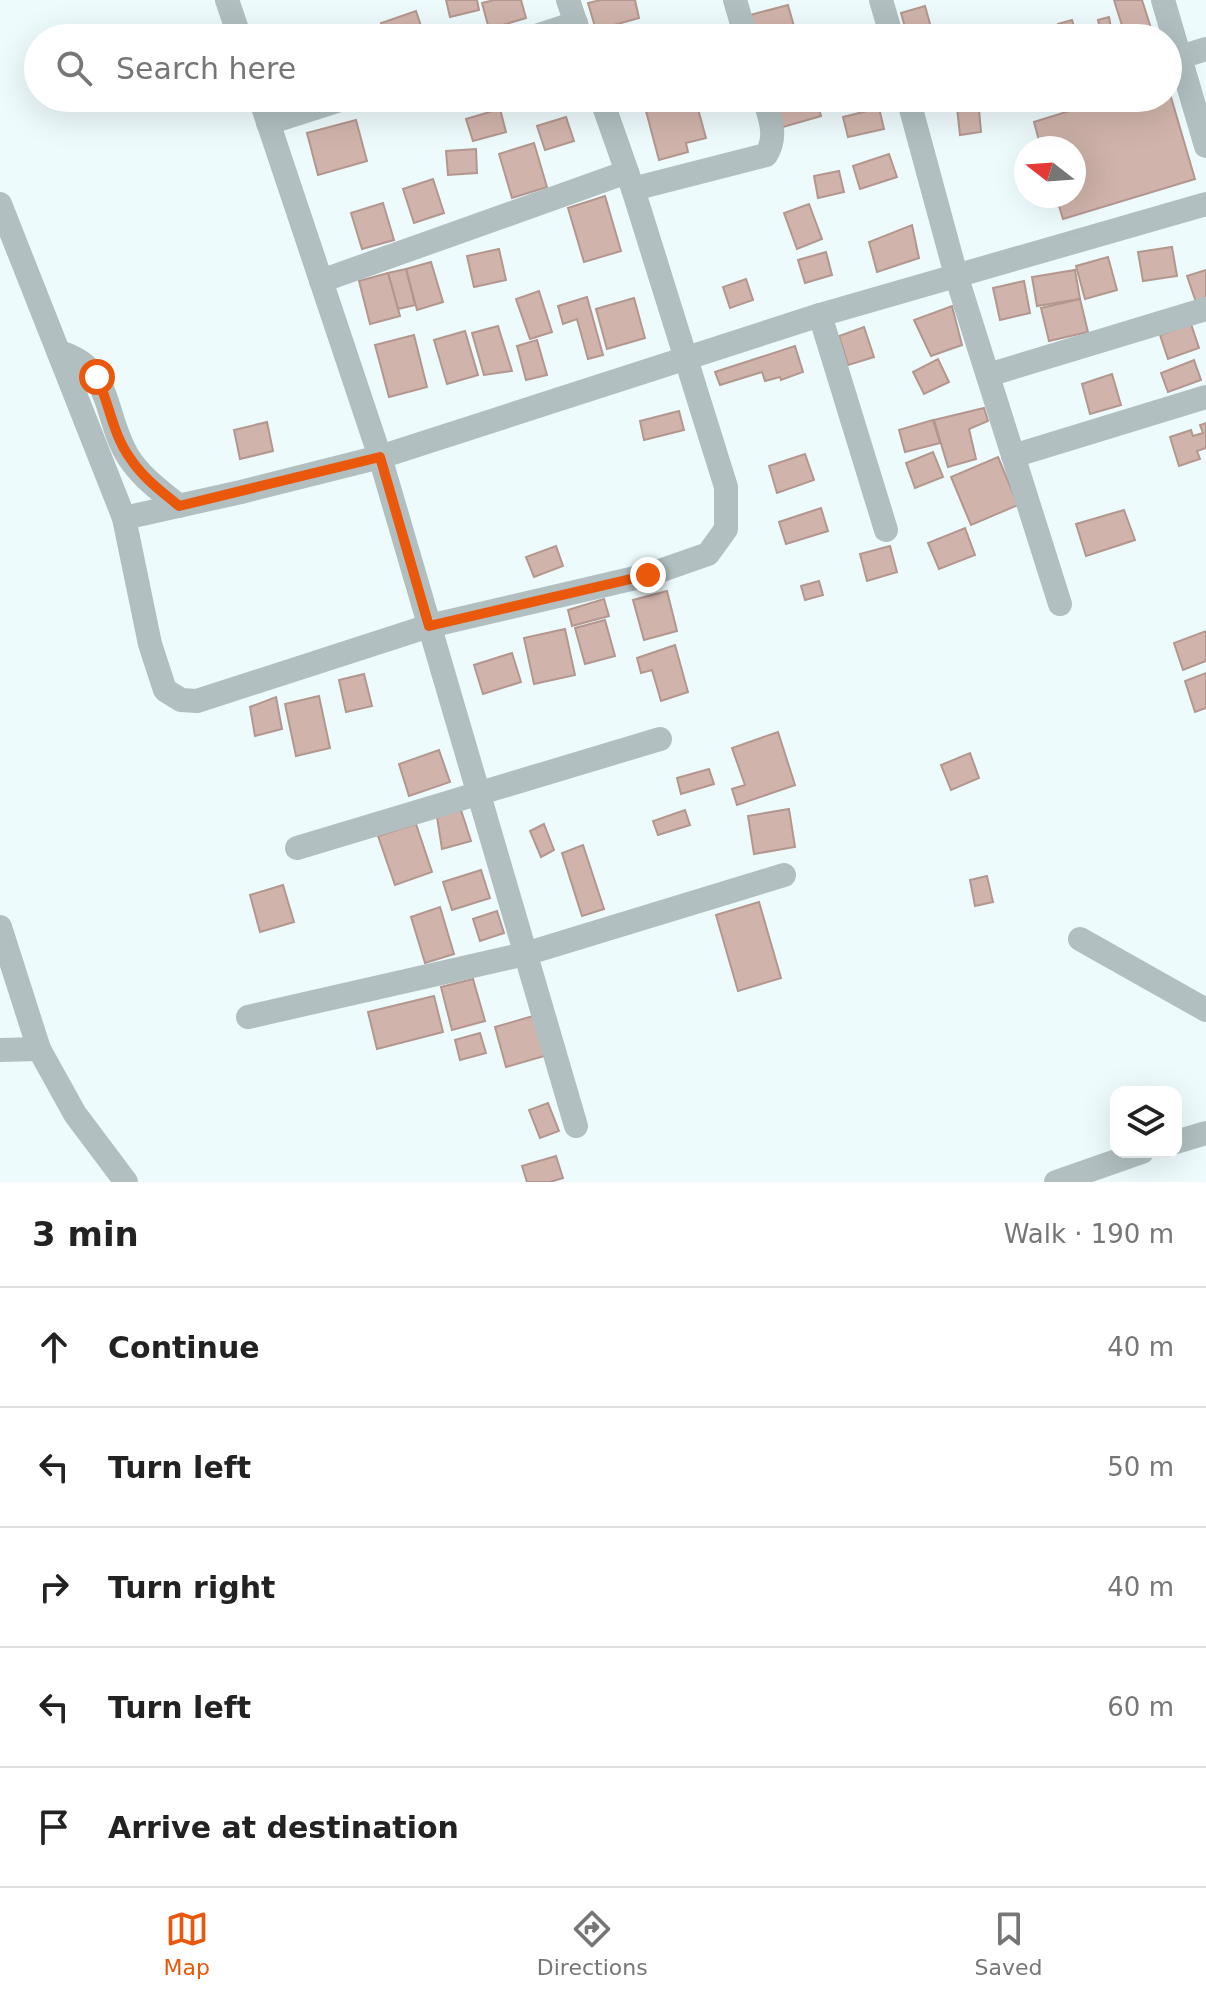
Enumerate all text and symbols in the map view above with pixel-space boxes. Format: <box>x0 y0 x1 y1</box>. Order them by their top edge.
search box <box>24 24 1182 112</box>
icon: search <box>52 46 96 90</box>
text: Search here <box>116 51 296 86</box>
north arrow <box>1014 136 1086 208</box>
route start <box>79 359 115 395</box>
route end <box>630 557 666 593</box>
map controls <box>1110 1086 1182 1158</box>
button: layers <box>1110 1086 1182 1158</box>
text: 3 min <box>32 1214 139 1254</box>
text: Walk · 190 m <box>1004 1219 1174 1249</box>
icon: ahead <box>32 1325 76 1369</box>
text: Continue <box>108 1330 260 1365</box>
text: 40 m <box>1107 1332 1174 1362</box>
icon: left <box>32 1445 76 1489</box>
text: Turn left <box>108 1450 251 1485</box>
text: 50 m <box>1107 1452 1174 1482</box>
icon: right <box>32 1565 76 1609</box>
text: Turn right <box>108 1570 275 1605</box>
text: 40 m <box>1107 1572 1174 1602</box>
icon: left <box>32 1685 76 1729</box>
text: Turn left <box>108 1690 251 1725</box>
text: 60 m <box>1107 1692 1174 1722</box>
icon: arrive <box>32 1805 76 1849</box>
text: Arrive at destination <box>108 1810 459 1845</box>
tab: Map <box>163 1907 210 1980</box>
tab: Directions <box>537 1907 648 1980</box>
tab: Saved <box>975 1907 1043 1980</box>

